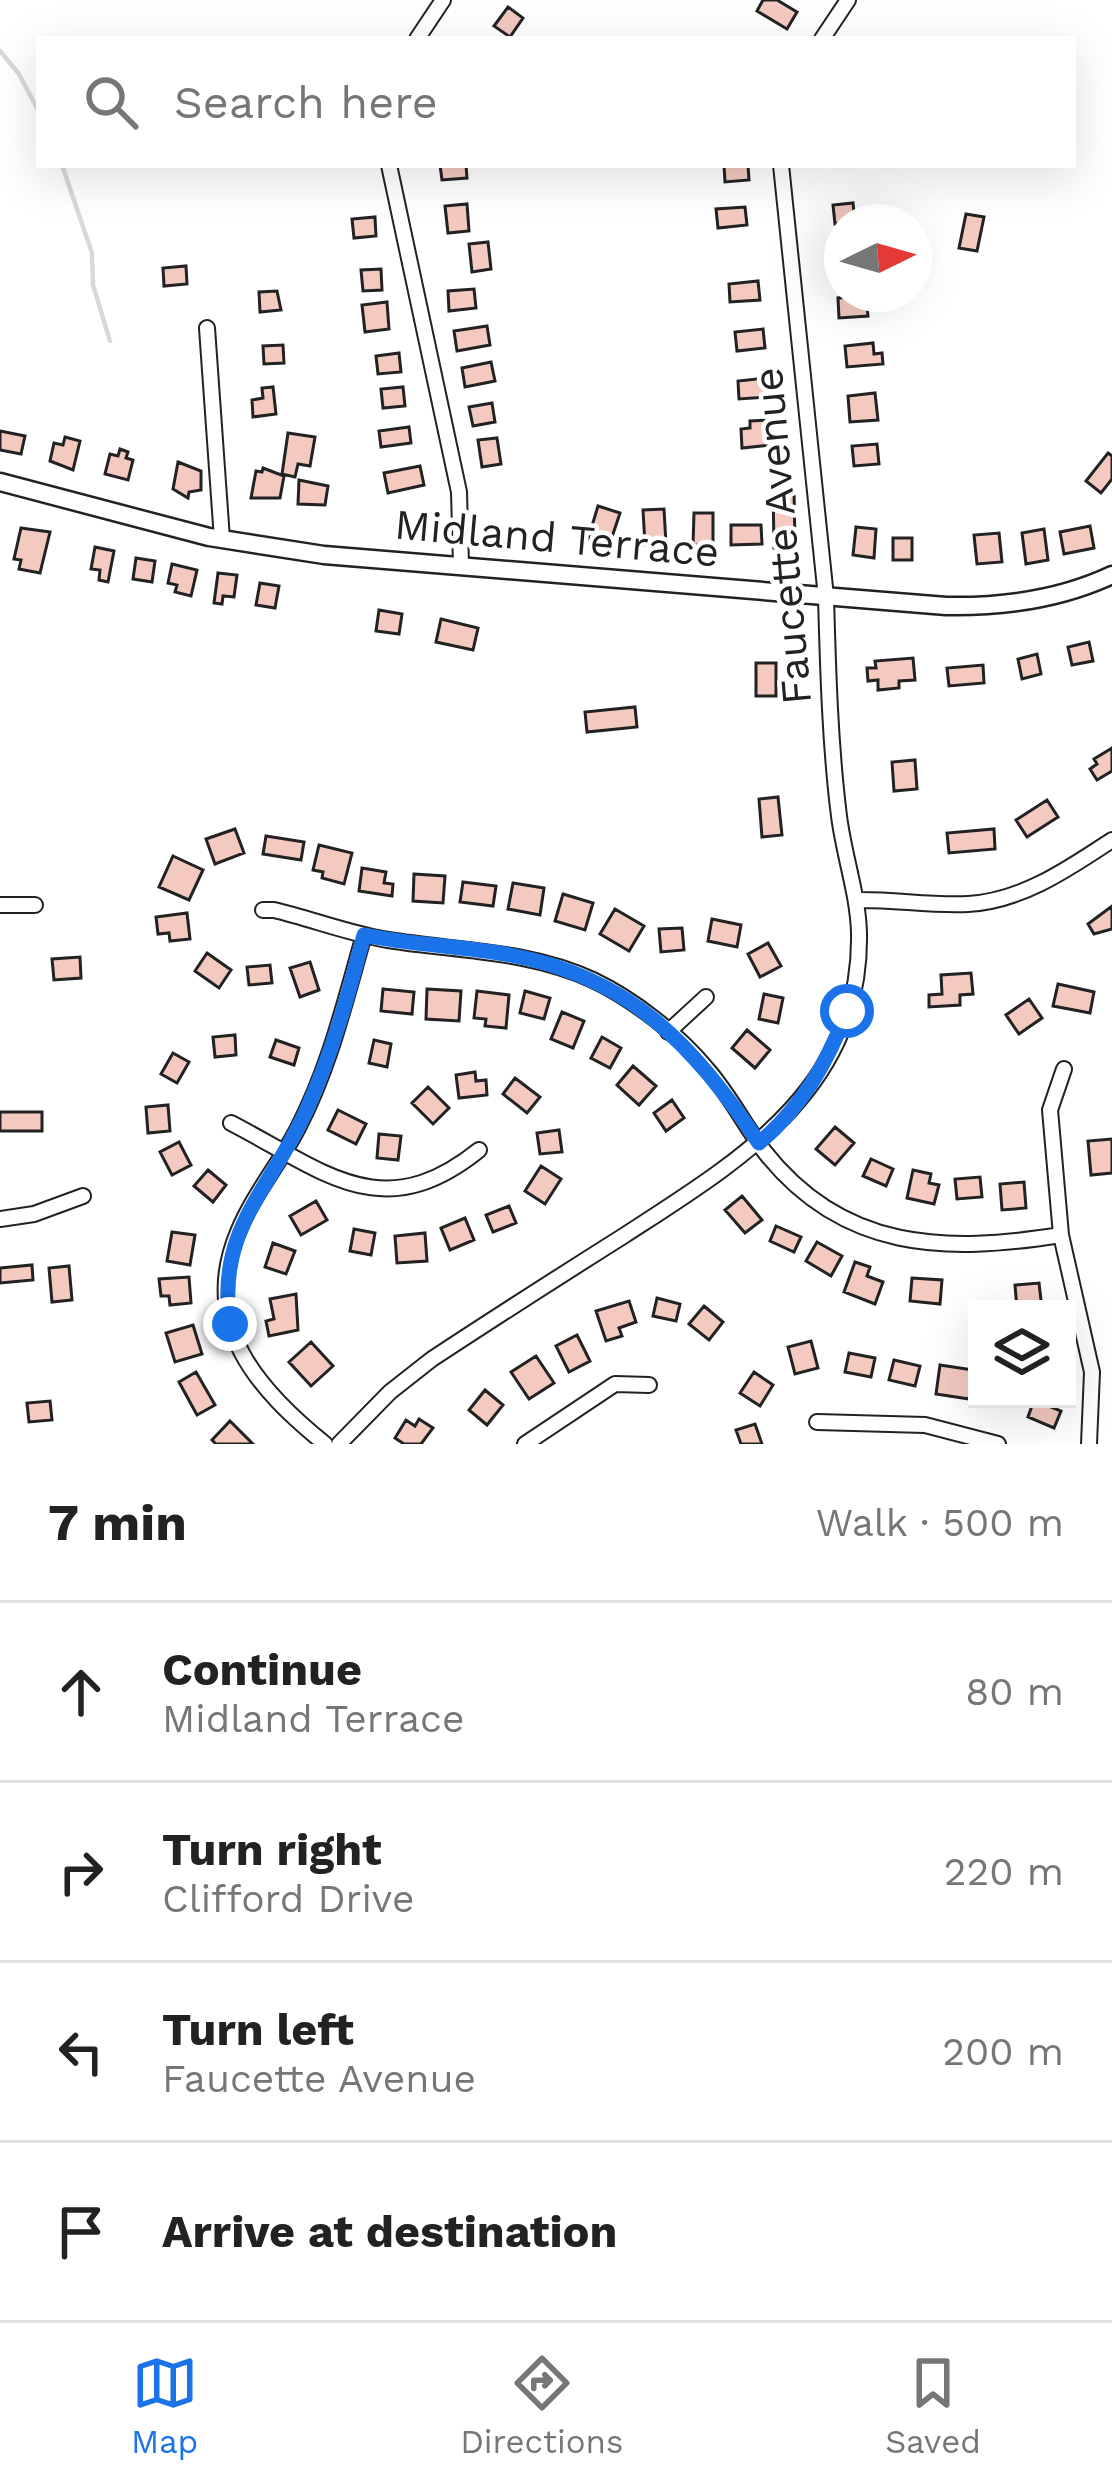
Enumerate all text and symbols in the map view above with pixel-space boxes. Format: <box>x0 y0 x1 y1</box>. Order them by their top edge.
search box <box>36 36 1076 168</box>
icon: search <box>78 69 144 135</box>
text: Search here <box>174 76 438 129</box>
north arrow <box>824 204 932 312</box>
street label: Faucette Avenue <box>743 365 821 707</box>
street label: Midland Terrace <box>393 499 721 577</box>
route start <box>820 984 874 1038</box>
route end <box>203 1297 257 1351</box>
map controls <box>968 1300 1076 1408</box>
button: layers <box>968 1300 1076 1408</box>
text: 7 min <box>48 1493 187 1552</box>
text: Walk · 500 m <box>816 1500 1064 1545</box>
text: Continue <box>162 1643 362 1696</box>
icon: ahead <box>48 1659 114 1725</box>
text: 80 m <box>965 1669 1064 1714</box>
text: Midland Terrace <box>162 1696 464 1741</box>
text: Turn right <box>162 1823 382 1876</box>
icon: right <box>48 1839 114 1905</box>
text: 220 m <box>944 1849 1064 1894</box>
text: Clifford Drive <box>162 1876 415 1921</box>
text: Turn left <box>162 2003 354 2056</box>
icon: left <box>48 2019 114 2085</box>
text: 200 m <box>942 2029 1064 2074</box>
text: Faucette Avenue <box>162 2056 476 2101</box>
icon: arrive <box>48 2199 114 2265</box>
text: Arrive at destination <box>162 2205 617 2258</box>
tab: Map <box>131 2350 198 2461</box>
tab: Directions <box>460 2350 623 2461</box>
tab: Saved <box>885 2350 981 2461</box>

